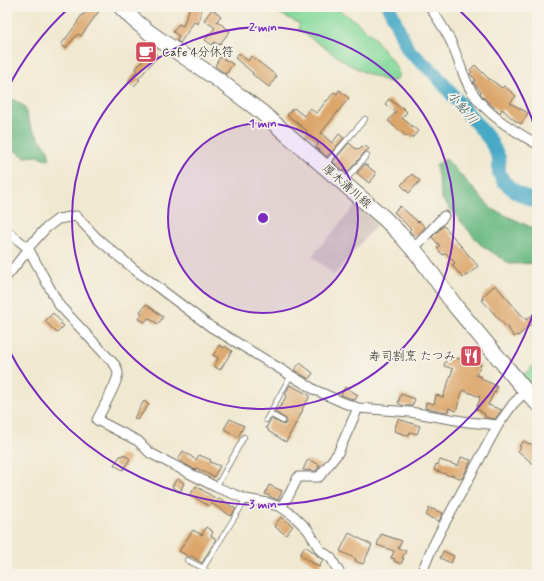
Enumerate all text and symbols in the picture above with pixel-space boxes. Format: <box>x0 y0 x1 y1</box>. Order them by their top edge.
text: 2 min <box>249 20 277 36</box>
cafe icon: Cafe 4分休符 <box>133 39 159 65</box>
place label: Cafe 4分休符 <box>162 45 234 61</box>
water label: 小鮎川 <box>443 88 481 128</box>
text: 1 min <box>249 116 277 132</box>
street label: 厚木清川線 <box>318 161 374 212</box>
centre of rings <box>256 211 270 225</box>
restaurant icon: 寿司割烹 たつみ <box>458 343 484 369</box>
place label: 寿司割烹 たつみ <box>369 349 456 365</box>
text: 3 min <box>249 497 277 513</box>

